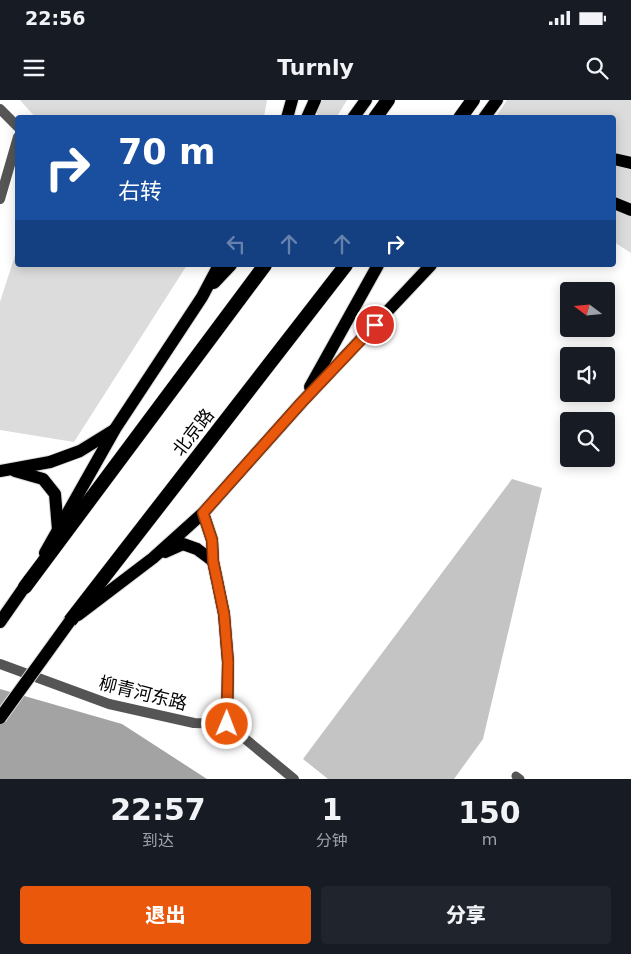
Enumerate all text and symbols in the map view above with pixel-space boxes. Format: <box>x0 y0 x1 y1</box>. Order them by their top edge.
text: 22:56 <box>25 7 85 29</box>
icon: menu <box>20 54 48 82</box>
icon: search <box>583 54 611 82</box>
text: Turnly <box>277 55 354 80</box>
text: 70 m <box>118 132 215 172</box>
icon: right <box>35 135 100 200</box>
text: 右转 <box>118 179 162 204</box>
icon: left <box>222 230 250 258</box>
icon: ahead <box>275 230 303 258</box>
icon: ahead <box>328 230 356 258</box>
icon: right <box>381 230 409 258</box>
north arrow <box>560 282 615 338</box>
map controls <box>560 282 615 467</box>
pin <box>354 304 396 346</box>
icon: arrive <box>361 311 389 339</box>
button: sound <box>560 347 615 402</box>
street label: 北京路 <box>168 404 218 460</box>
button: search <box>560 412 615 467</box>
street label: 柳青河东路 <box>97 672 189 714</box>
position arrow <box>200 697 252 749</box>
text: 22:57 <box>110 792 206 827</box>
text: 1 <box>321 792 342 827</box>
text: 150 <box>458 795 521 830</box>
text: m <box>482 830 497 849</box>
text: 到达 <box>142 831 174 850</box>
text: 分钟 <box>316 831 348 850</box>
button: 退出 <box>20 886 311 944</box>
button: 分享 <box>321 886 611 944</box>

